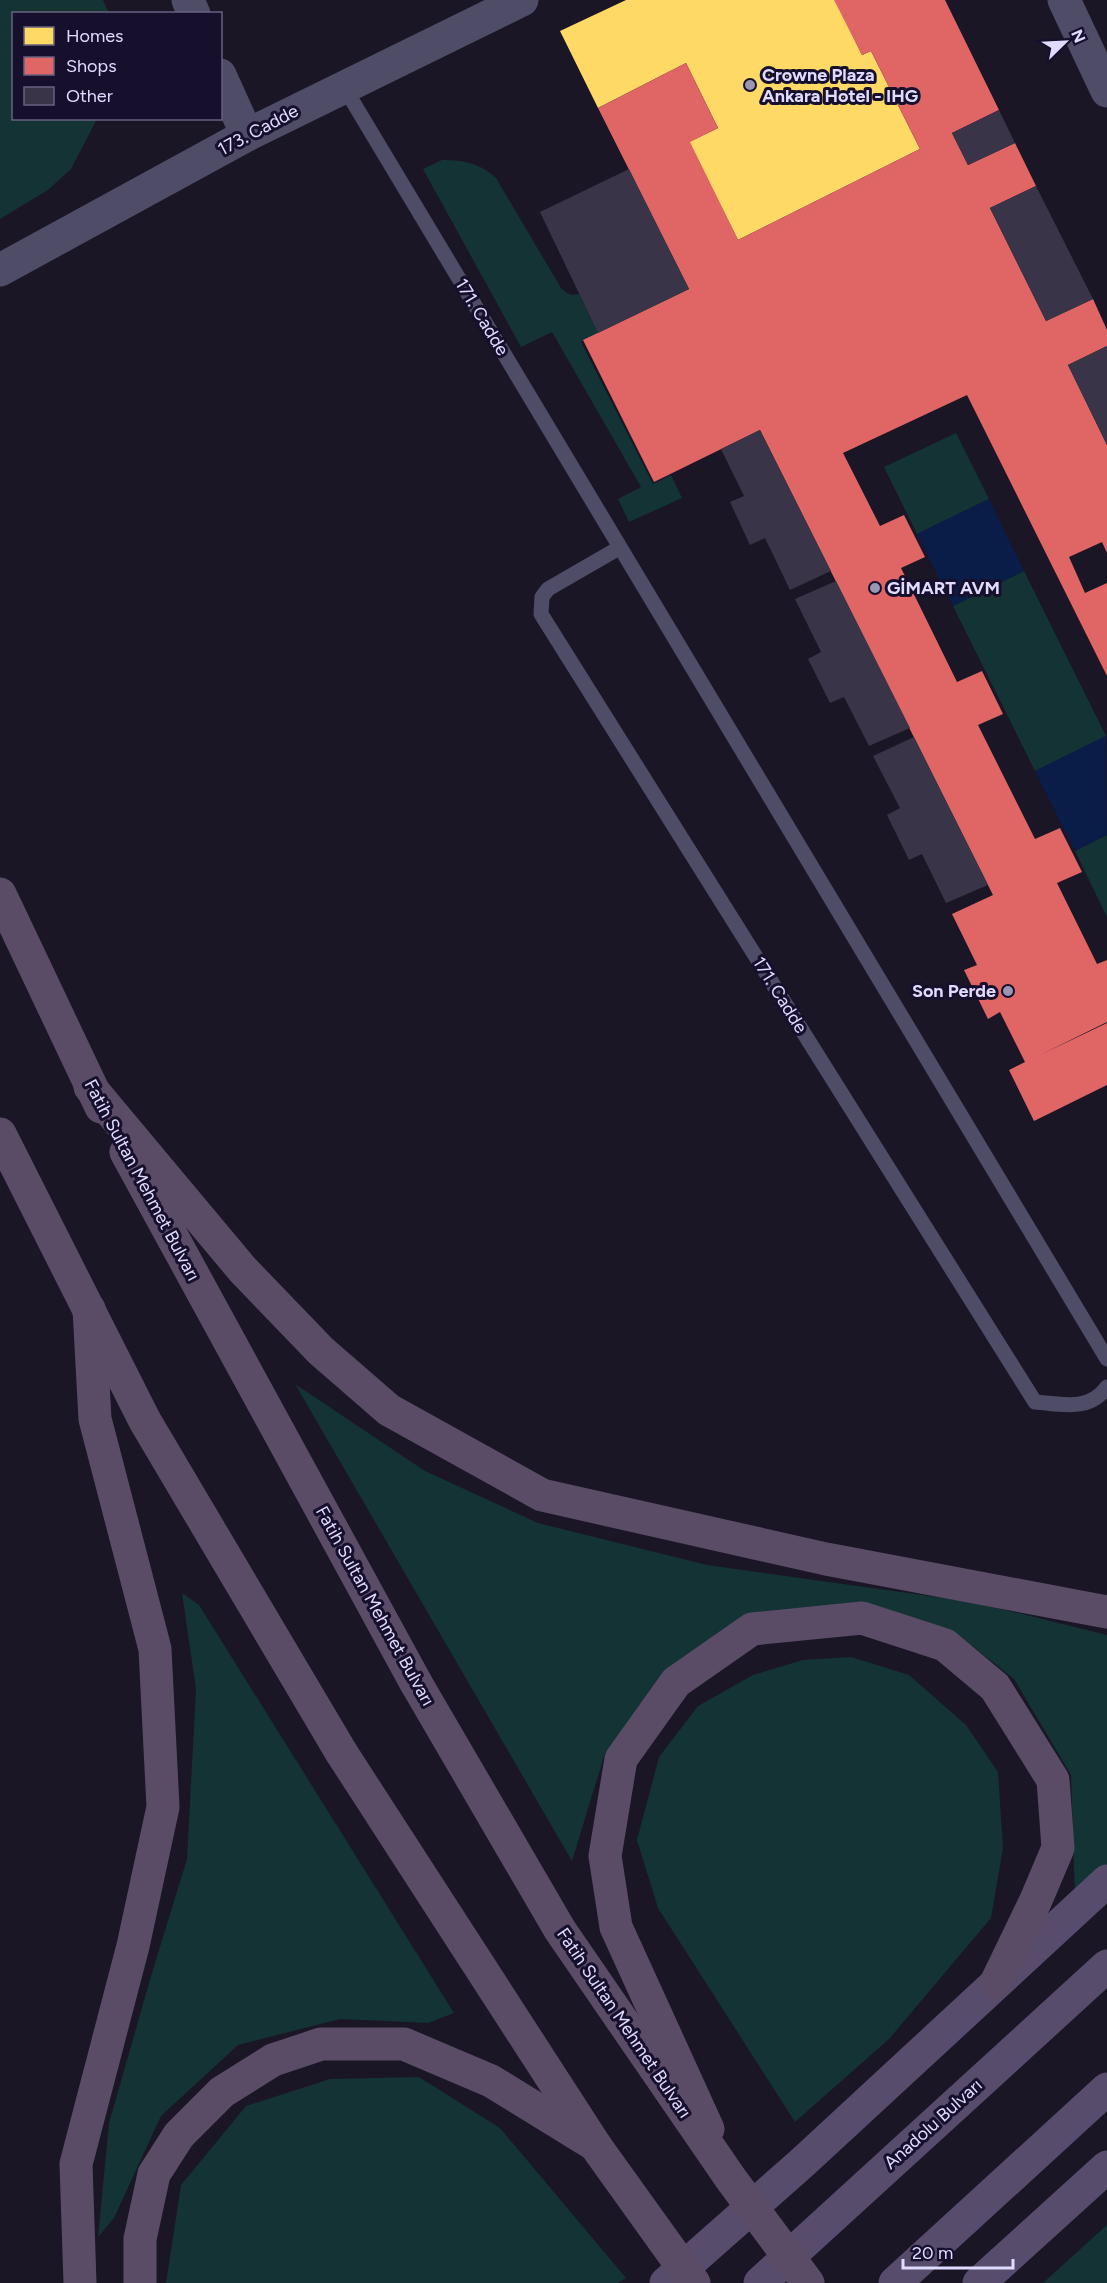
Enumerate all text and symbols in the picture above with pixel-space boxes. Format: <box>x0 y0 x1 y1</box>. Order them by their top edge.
legend <box>12 12 222 120</box>
north arrow <box>1035 12 1095 72</box>
text: Homes <box>66 25 124 47</box>
text: N <box>1067 27 1089 46</box>
text: Shops <box>66 55 117 77</box>
place label: Crowne Plaza Ankara Hotel - IHG <box>762 64 918 107</box>
marker: Crowne Plaza Ankara Hotel - IHG <box>743 78 757 92</box>
text: Other <box>66 85 113 107</box>
street label: 173. Cadde <box>214 100 302 160</box>
street label: 171. Cadde <box>450 275 514 360</box>
place label: GİMART AVM <box>887 577 1000 599</box>
marker: GİMART AVM <box>868 581 882 595</box>
street label: 171. Cadde <box>748 953 812 1037</box>
place label: Son Perde <box>912 980 996 1002</box>
marker: Son Perde <box>1001 984 1015 998</box>
street label: Fatih Sultan Mehmet Bulvarı <box>79 1076 205 1284</box>
street label: Fatih Sultan Mehmet Bulvarı <box>311 1502 439 1710</box>
street label: Fatih Sultan Mehmet Bulvarı <box>552 1924 696 2122</box>
street label: Anadolu Bulvarı <box>879 2074 987 2174</box>
scale bar <box>903 2232 1012 2270</box>
text: 20 m <box>912 2242 953 2264</box>

